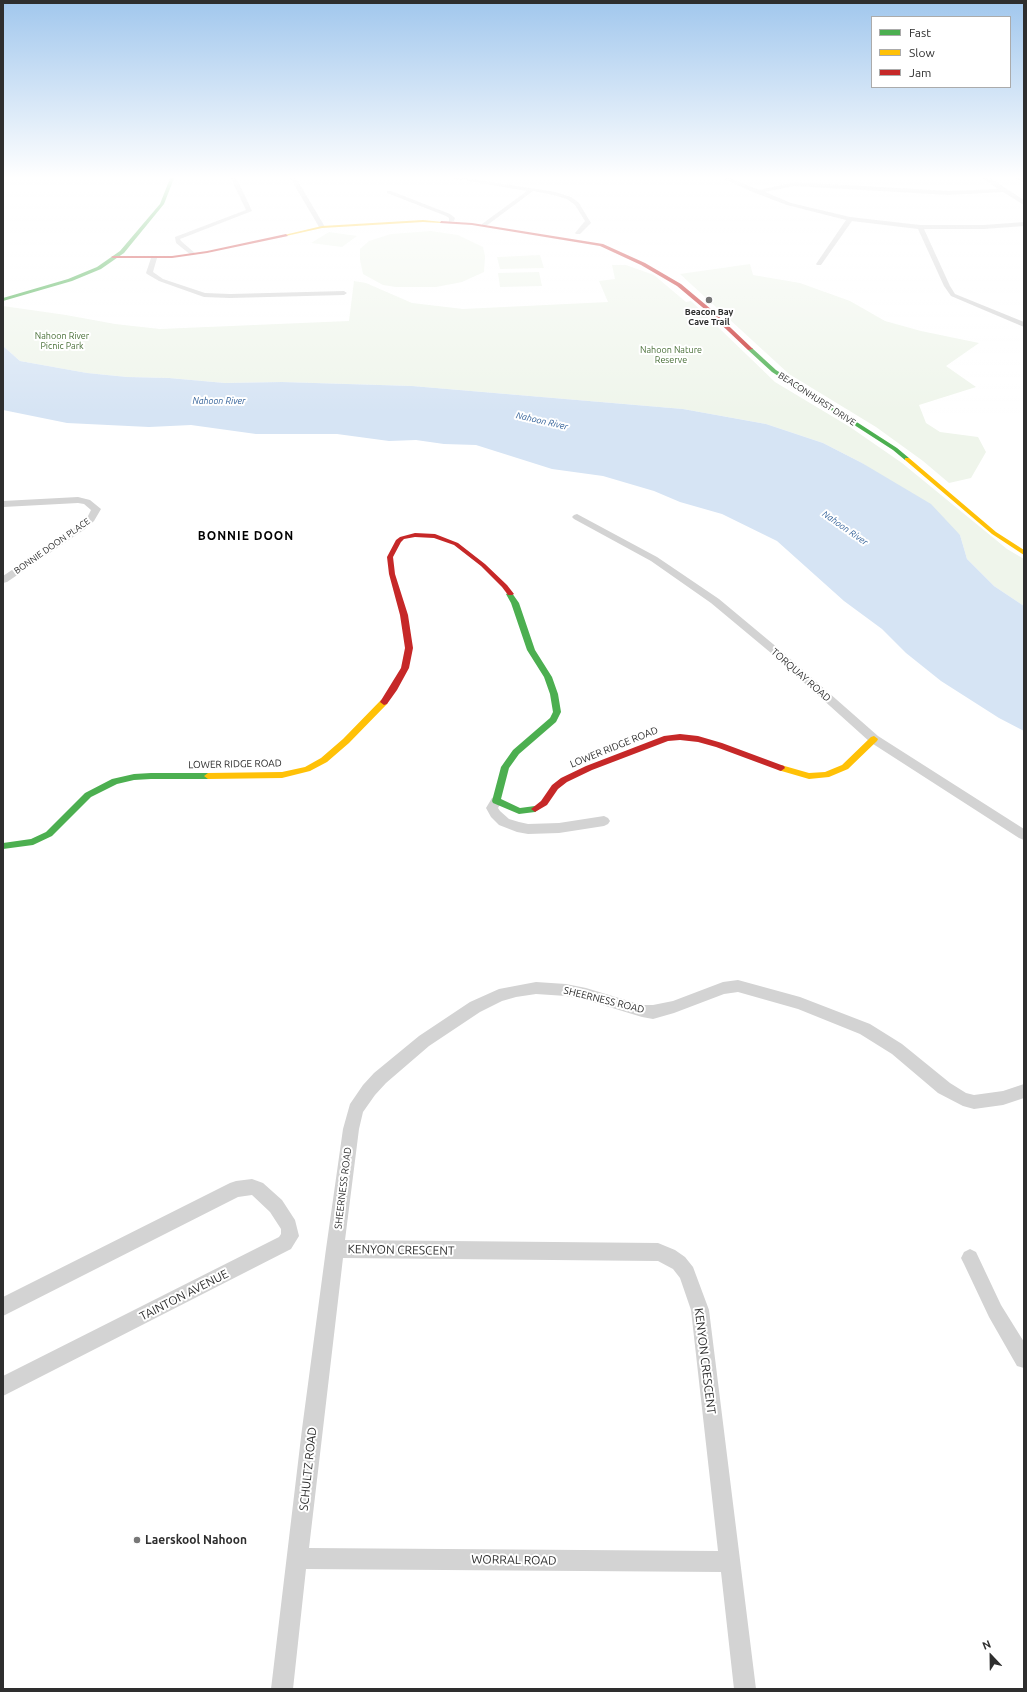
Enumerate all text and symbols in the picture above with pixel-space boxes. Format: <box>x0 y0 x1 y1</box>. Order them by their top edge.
legend <box>871 16 1011 88</box>
text: Fast <box>909 26 931 39</box>
text: Slow <box>909 46 935 59</box>
text: Jam <box>909 66 931 79</box>
marker: Beacon Bay Cave Trail <box>704 295 714 305</box>
place label: Beacon Bay Cave Trail <box>685 307 733 328</box>
park label: Nahoon River Picnic Park <box>35 331 89 352</box>
park label: Nahoon Nature Reserve <box>640 345 702 366</box>
street label: BEACONHURST DRIVE <box>776 370 858 428</box>
water label: Nahoon River <box>193 396 245 406</box>
water label: Nahoon River <box>515 410 569 432</box>
water label: Nahoon River <box>820 508 870 548</box>
street label: BONNIE DOON PLACE <box>12 516 92 576</box>
district label: BONNIE DOON <box>198 529 294 543</box>
street label: TORQUAY ROAD <box>769 646 833 704</box>
street label: LOWER RIDGE ROAD <box>568 724 660 770</box>
street label: LOWER RIDGE ROAD <box>188 757 282 771</box>
street label: SHEERNESS ROAD <box>562 984 646 1016</box>
street label: SHEERNESS ROAD <box>332 1146 354 1230</box>
street label: KENYON CRESCENT <box>347 1242 455 1258</box>
street label: TAINTON AVENUE <box>137 1266 231 1324</box>
street label: KENYON CRESCENT <box>691 1307 719 1415</box>
street label: SCHULTZ ROAD <box>296 1426 320 1512</box>
place label: Laerskool Nahoon <box>145 1533 247 1547</box>
marker: Laerskool Nahoon <box>132 1535 142 1545</box>
street label: WORRAL ROAD <box>471 1552 557 1568</box>
north arrow <box>971 1636 1011 1676</box>
text: N <box>980 1638 993 1652</box>

